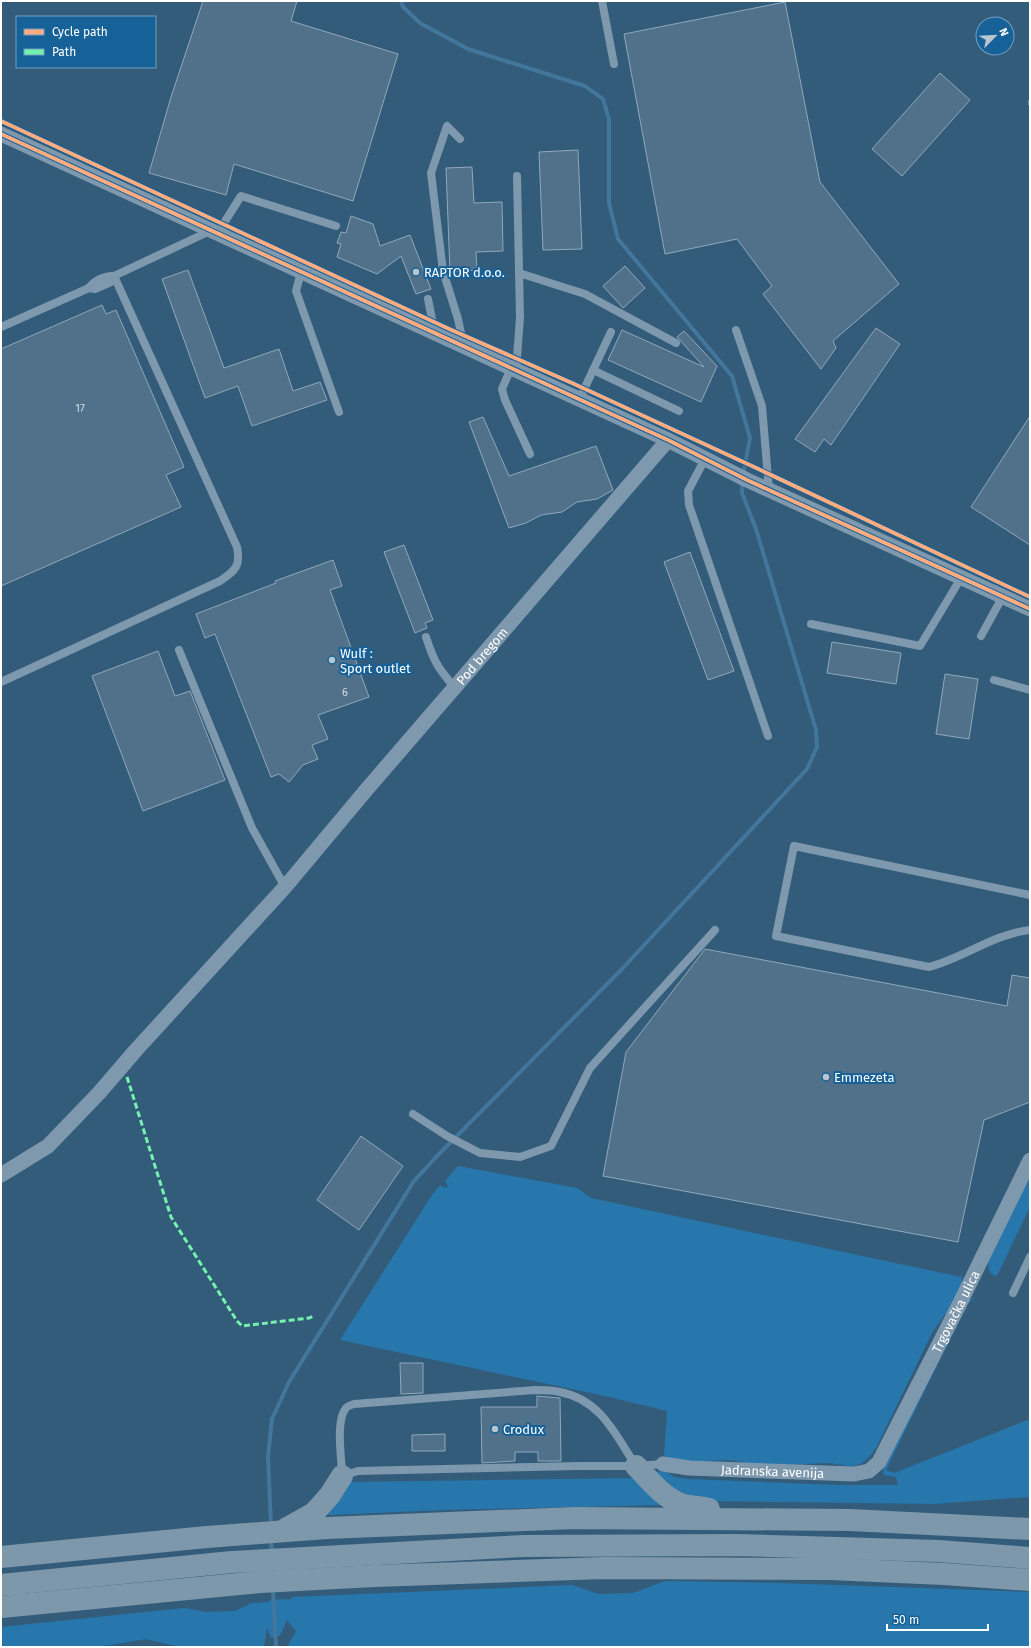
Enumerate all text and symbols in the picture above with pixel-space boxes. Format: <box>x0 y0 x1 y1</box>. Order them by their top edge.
legend <box>16 16 156 68</box>
north arrow <box>975 16 1015 56</box>
text: Cycle path <box>52 25 108 39</box>
text: N <box>996 26 1011 38</box>
text: Path <box>52 45 76 59</box>
place label: RAPTOR d.o.o. <box>424 265 505 280</box>
marker: RAPTOR d.o.o. <box>411 267 421 277</box>
house number: 17 <box>75 402 85 415</box>
street label: Pod bregom <box>453 624 511 688</box>
place label: Wulf : Sport outlet <box>340 646 411 676</box>
marker: Wulf : Sport outlet <box>327 655 337 665</box>
house number: 6 <box>342 686 348 699</box>
place label: Emmezeta <box>834 1070 894 1085</box>
marker: Emmezeta <box>821 1072 831 1082</box>
street label: Trgovačka ulica <box>929 1268 982 1355</box>
place label: Crodux <box>503 1422 545 1437</box>
marker: Crodux <box>490 1424 500 1434</box>
street label: Jadranska avenija <box>721 1462 825 1480</box>
scale bar <box>887 1606 988 1632</box>
text: 50 m <box>893 1613 919 1627</box>

